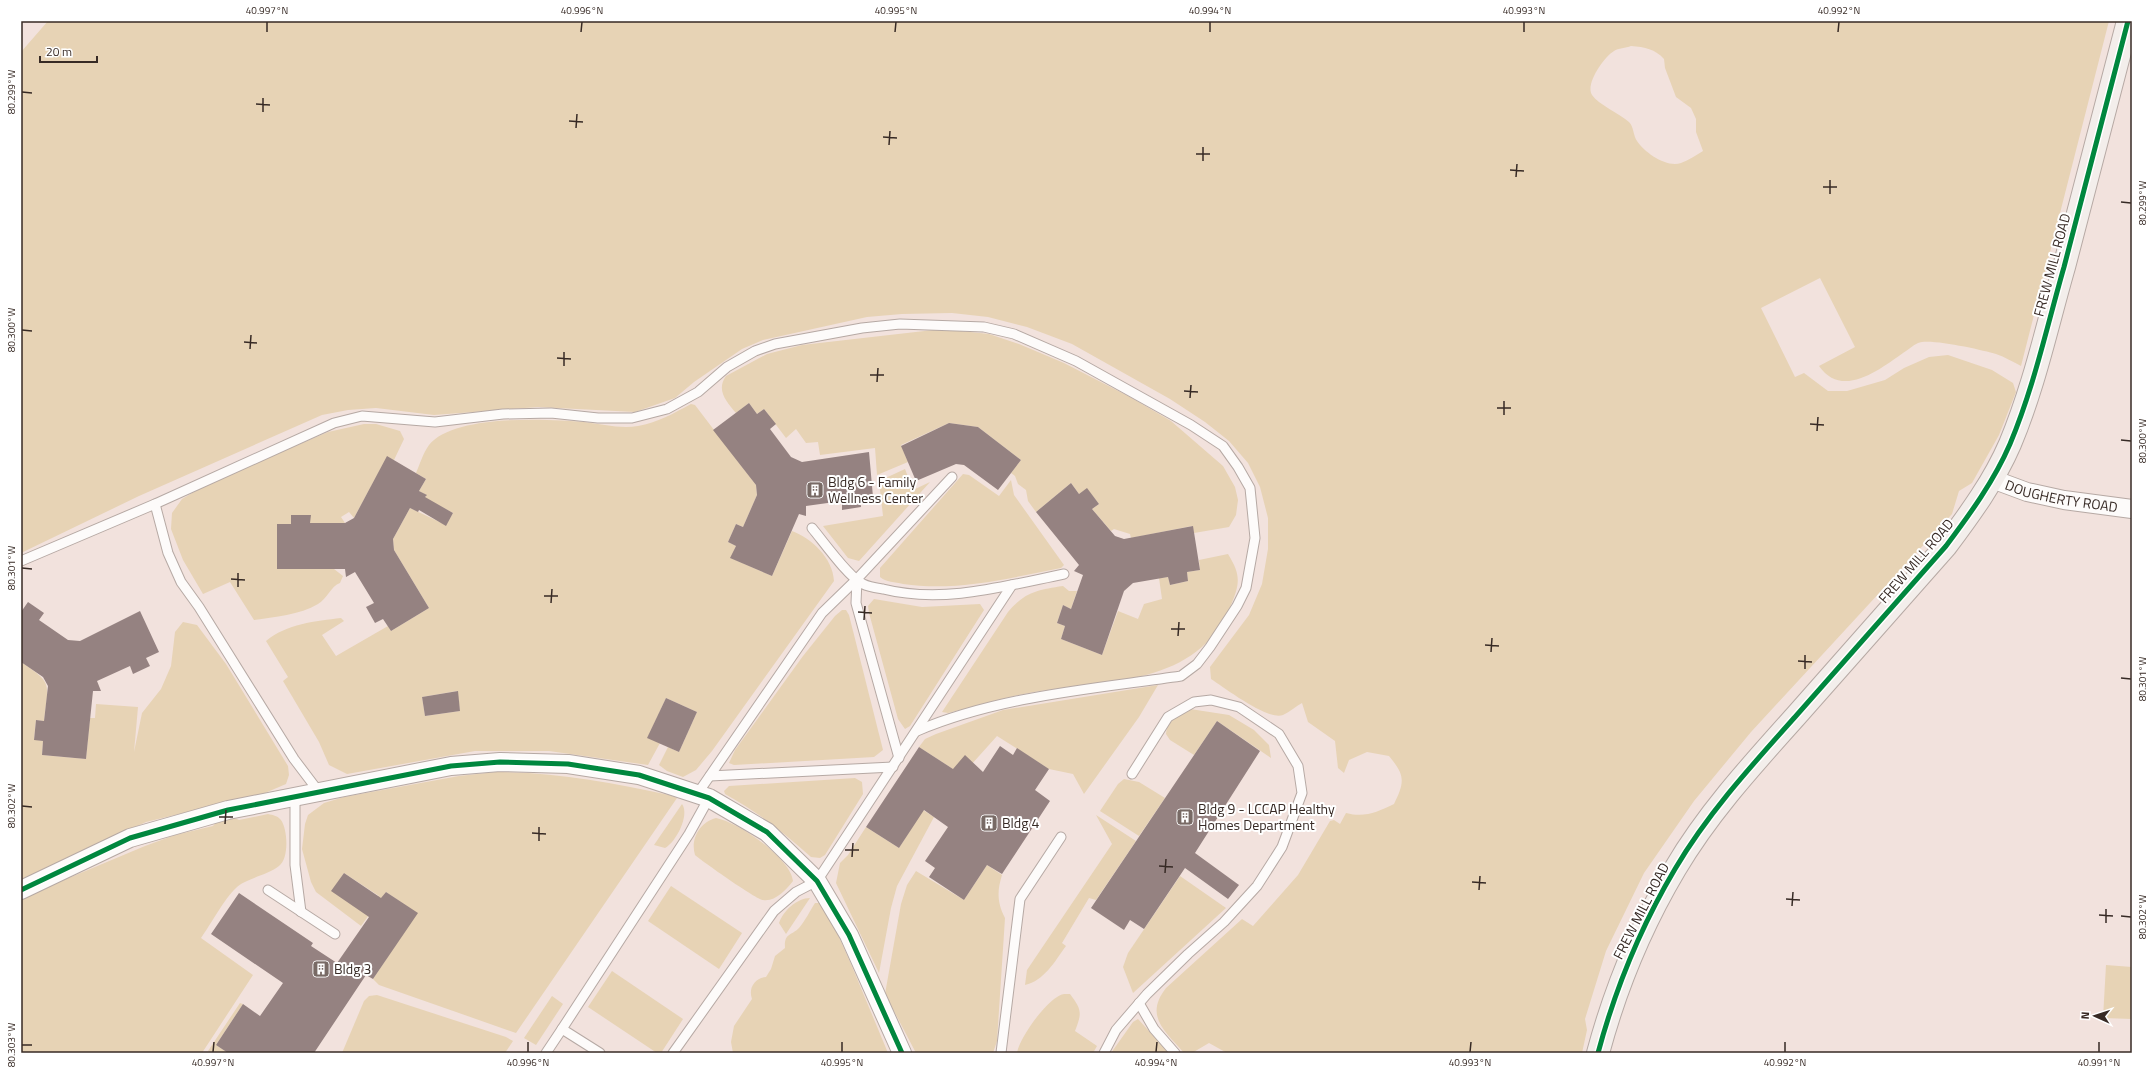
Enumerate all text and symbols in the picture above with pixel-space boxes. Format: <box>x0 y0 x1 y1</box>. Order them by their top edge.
text: 40.997°N <box>246 3 288 18</box>
text: 40.996°N <box>561 3 603 18</box>
text: 40.995°N <box>875 3 917 18</box>
text: 40.994°N <box>1189 3 1231 18</box>
text: 40.993°N <box>1503 3 1545 18</box>
text: 40.992°N <box>1818 3 1860 18</box>
scale bar <box>40 38 97 64</box>
text: 20 m <box>46 42 72 61</box>
text: 80.299°W <box>4 70 19 114</box>
text: 80.299°W <box>2135 181 2150 225</box>
street label: FREW MILL ROAD <box>2028 211 2075 319</box>
text: 80.300°W <box>4 308 19 352</box>
text: 80.300°W <box>2135 419 2150 463</box>
place label: Bldg 6 - Family Wellness Center <box>828 471 923 508</box>
street label: DOUGHERTY ROAD <box>2002 474 2119 517</box>
building icon: Bldg 6 - Family Wellness Center <box>805 480 825 500</box>
street label: FREW MILL ROAD <box>1873 514 1958 608</box>
text: 80.301°W <box>4 546 19 590</box>
text: 80.301°W <box>2135 657 2150 701</box>
text: 80.302°W <box>4 784 19 828</box>
place label: Bldg 9 - LCCAP Healthy Homes Department <box>1198 798 1335 835</box>
building icon: Bldg 9 - LCCAP Healthy Homes Department <box>1175 807 1195 827</box>
place label: Bldg 4 <box>1002 812 1040 833</box>
building icon: Bldg 4 <box>979 813 999 833</box>
street label: FREW MILL ROAD <box>1607 859 1674 963</box>
text: 80.302°W <box>2135 895 2150 939</box>
place label: Bldg 3 <box>334 958 371 979</box>
building icon: Bldg 3 <box>311 959 331 979</box>
north arrow <box>2075 996 2115 1036</box>
text: N <box>2077 1011 2093 1020</box>
text: 80.303°W <box>4 1023 19 1067</box>
text: 40.997°N <box>192 1055 234 1070</box>
text: 40.996°N <box>507 1055 549 1070</box>
text: 40.995°N <box>821 1055 863 1070</box>
text: 40.994°N <box>1135 1055 1177 1070</box>
text: 40.993°N <box>1449 1055 1491 1070</box>
text: 40.992°N <box>1764 1055 1806 1070</box>
text: 40.991°N <box>2078 1055 2120 1070</box>

